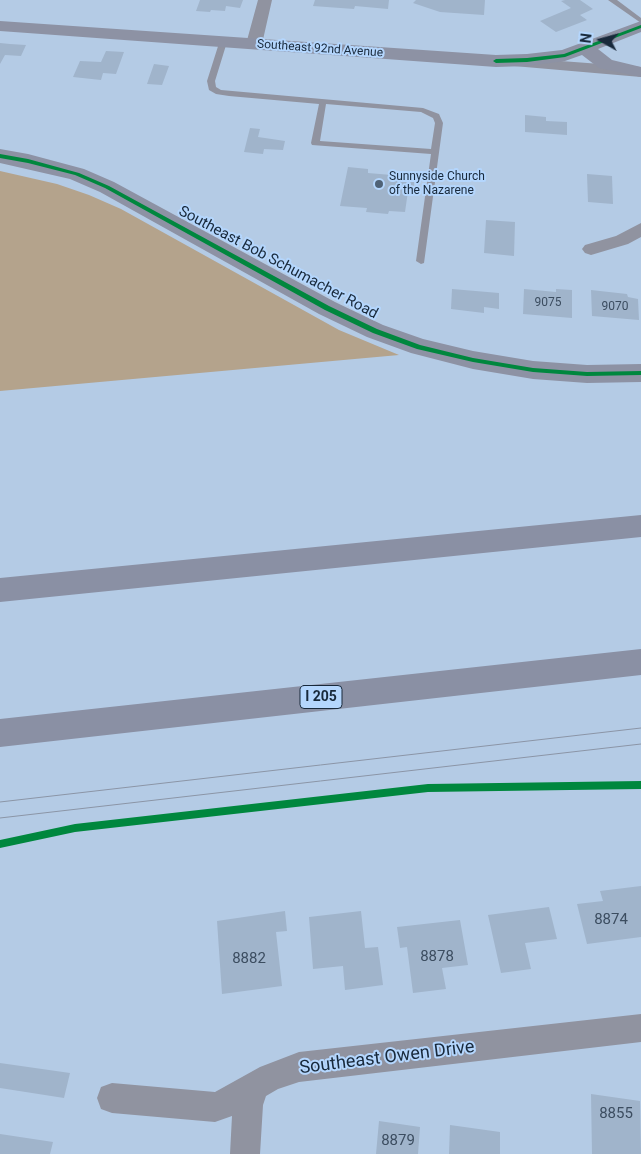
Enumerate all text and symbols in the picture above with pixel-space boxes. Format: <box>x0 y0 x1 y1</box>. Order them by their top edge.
north arrow <box>576 15 626 65</box>
text: N <box>578 32 595 44</box>
street label: Southeast 92nd Avenue <box>257 37 383 61</box>
place label: Sunnyside Church of the Nazarene <box>389 170 485 198</box>
marker: Sunnyside Church of the Nazarene <box>373 178 385 190</box>
street label: Southeast Bob Schumacher Road <box>175 203 381 323</box>
house number: 9075 <box>535 296 561 310</box>
house number: 9070 <box>602 300 628 314</box>
road number: I 205 <box>300 686 342 709</box>
house number: 8874 <box>594 911 628 929</box>
house number: 8878 <box>420 948 454 966</box>
house number: 8882 <box>232 950 266 968</box>
street label: Southeast Owen Drive <box>298 1037 476 1079</box>
house number: 8855 <box>599 1105 633 1123</box>
house number: 8879 <box>381 1132 415 1150</box>

